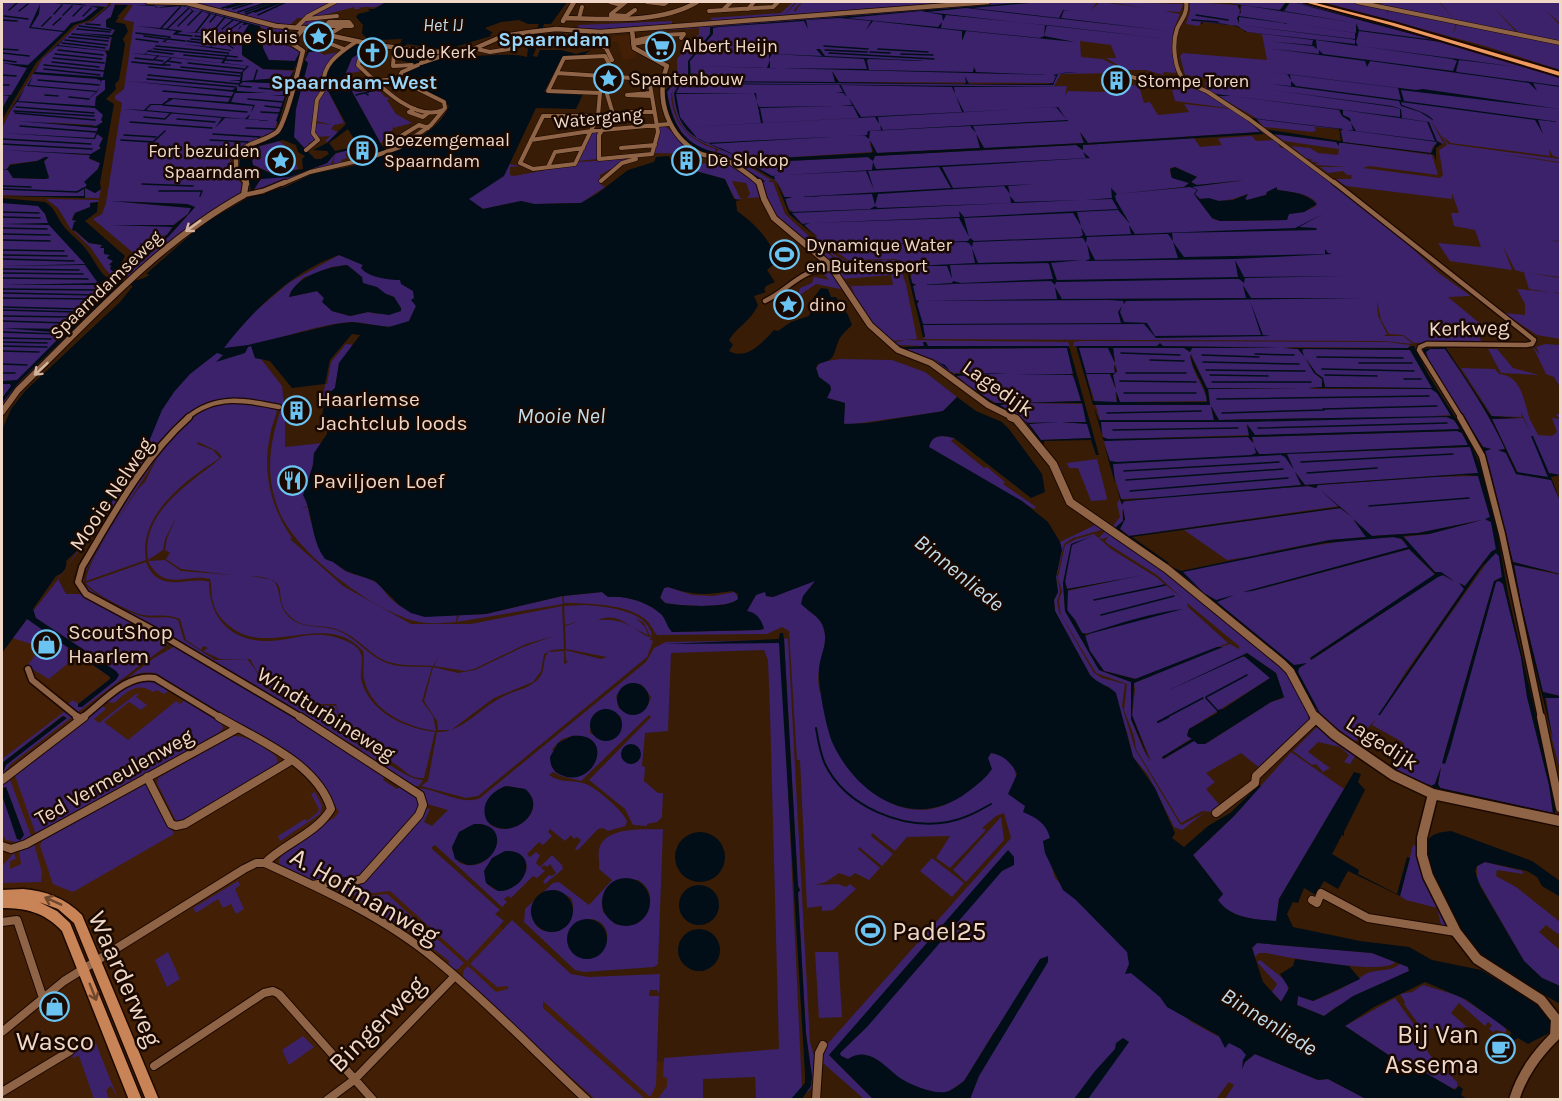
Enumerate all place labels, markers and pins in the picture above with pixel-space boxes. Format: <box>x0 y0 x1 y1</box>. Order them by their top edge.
place icon: Kleine Sluis <box>303 21 335 53</box>
place label: Kleine Sluis <box>201 26 298 48</box>
supermarket icon: Albert Heijn <box>645 30 677 62</box>
place label: Albert Heijn <box>682 35 778 57</box>
church icon: Oude Kerk <box>356 36 388 68</box>
place label: Oude Kerk <box>393 41 477 63</box>
place icon: Spantenbouw <box>593 63 625 95</box>
building icon: Stompe Toren <box>1100 65 1132 97</box>
place label: Spantenbouw <box>630 68 744 90</box>
place label: Stompe Toren <box>1137 70 1249 92</box>
place label: Boezemgemaal Spaarndam <box>384 129 510 172</box>
building icon: Boezemgemaal Spaarndam <box>347 134 379 166</box>
place label: Fort bezuiden Spaarndam <box>148 140 260 183</box>
building icon: De Slokop <box>670 144 702 176</box>
place icon: Fort bezuiden Spaarndam <box>265 145 297 177</box>
place label: De Slokop <box>707 149 789 171</box>
place label: Dynamique Water en Buitensport <box>806 234 953 277</box>
sports icon: Dynamique Water en Buitensport <box>769 239 801 271</box>
place icon: dino <box>772 289 804 321</box>
place label: dino <box>809 294 846 316</box>
place label: Haarlemse Jachtclub loods <box>317 387 468 435</box>
building icon: Haarlemse Jachtclub loods <box>280 395 312 427</box>
restaurant icon: Paviljoen Loef <box>276 465 308 497</box>
place label: Paviljoen Loef <box>313 469 445 493</box>
place label: ScoutShop Haarlem <box>68 620 173 668</box>
shop icon: ScoutShop Haarlem <box>31 628 63 660</box>
sports icon: Padel25 <box>855 915 887 947</box>
place label: Padel25 <box>892 916 986 947</box>
shop icon: Wasco <box>39 991 71 1023</box>
place label: Bij Van Assema <box>1385 1019 1479 1080</box>
place label: Wasco <box>16 1026 94 1057</box>
cafe icon: Bij Van Assema <box>1484 1033 1516 1065</box>

